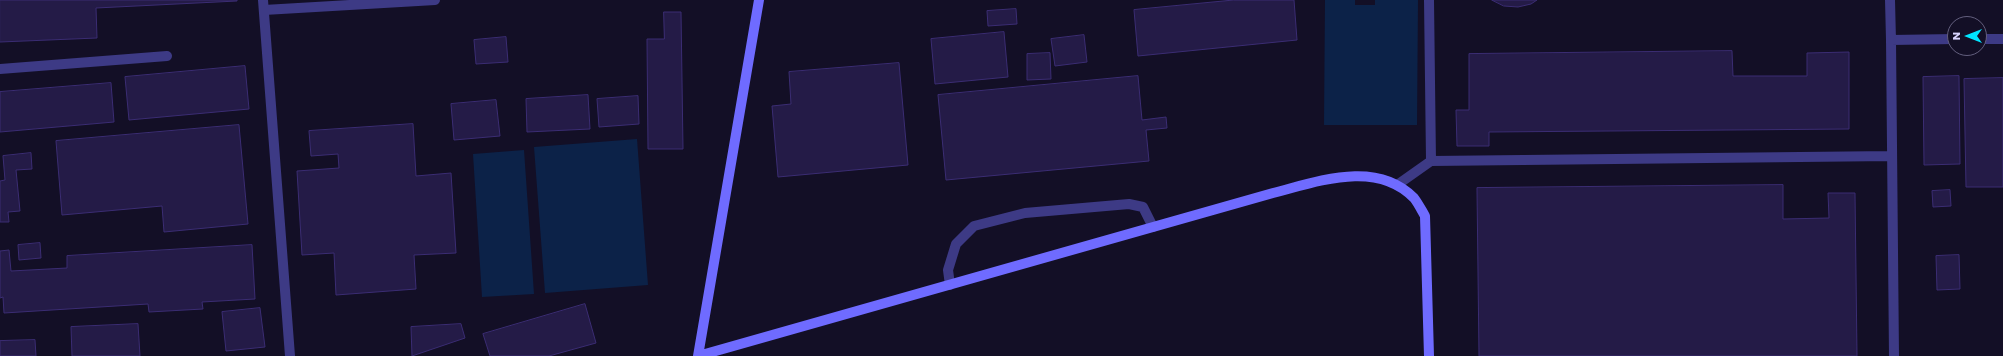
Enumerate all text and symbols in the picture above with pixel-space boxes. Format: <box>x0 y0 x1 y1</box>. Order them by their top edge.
north arrow <box>1947 16 1987 56</box>
text: N <box>1948 32 1964 40</box>

